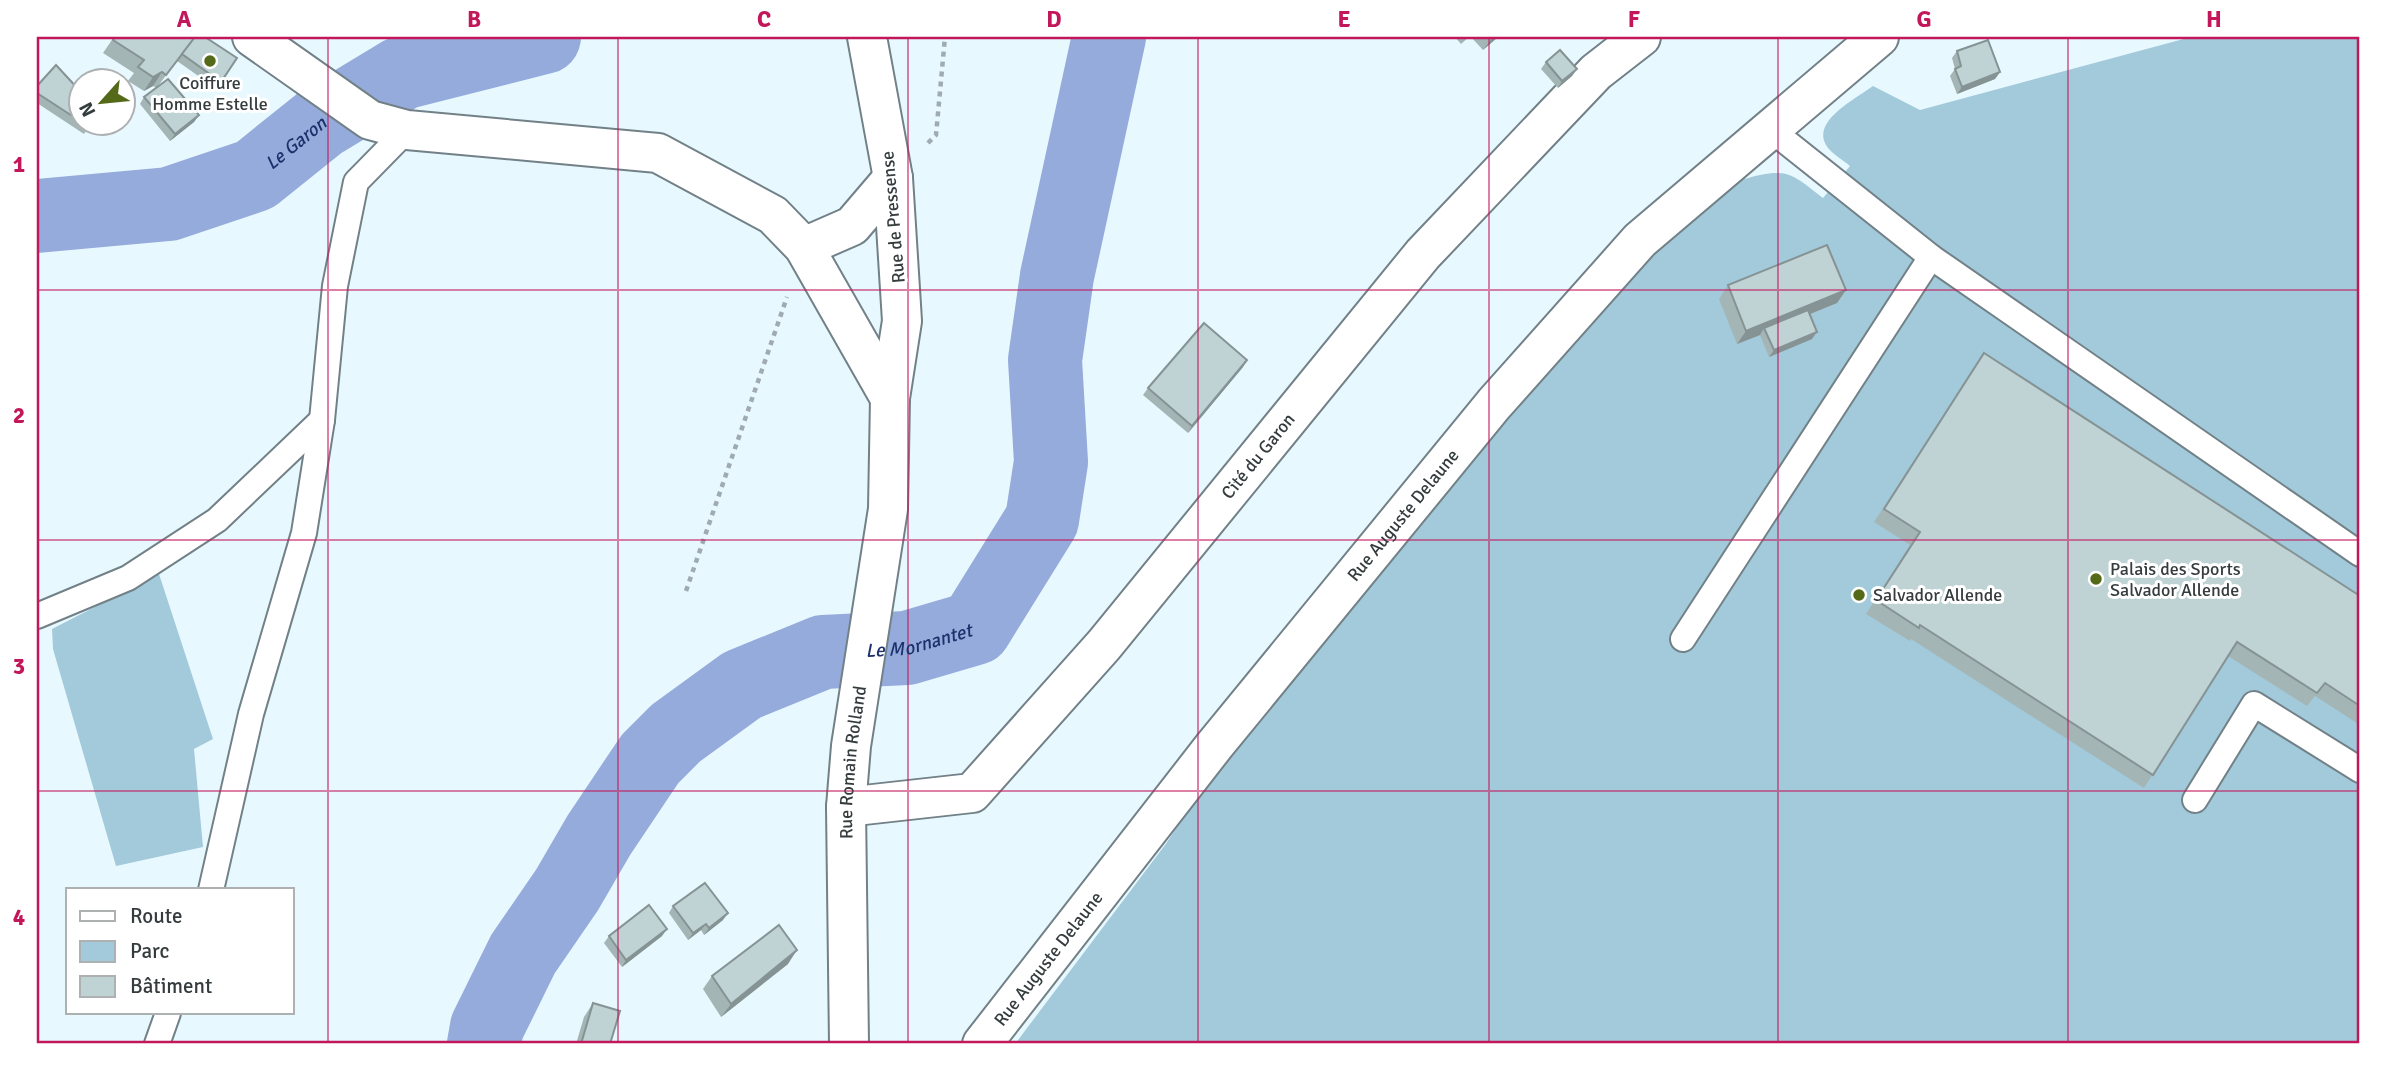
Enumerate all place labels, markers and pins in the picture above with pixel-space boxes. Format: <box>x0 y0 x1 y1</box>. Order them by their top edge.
marker: Coiffure Homme Estelle <box>202 53 218 69</box>
place label: Coiffure Homme Estelle <box>152 72 268 115</box>
place label: Palais des Sports Salvador Allende <box>2110 558 2241 601</box>
marker: Palais des Sports Salvador Allende <box>2088 571 2104 587</box>
place label: Salvador Allende <box>1873 584 2002 606</box>
marker: Salvador Allende <box>1851 587 1867 603</box>

